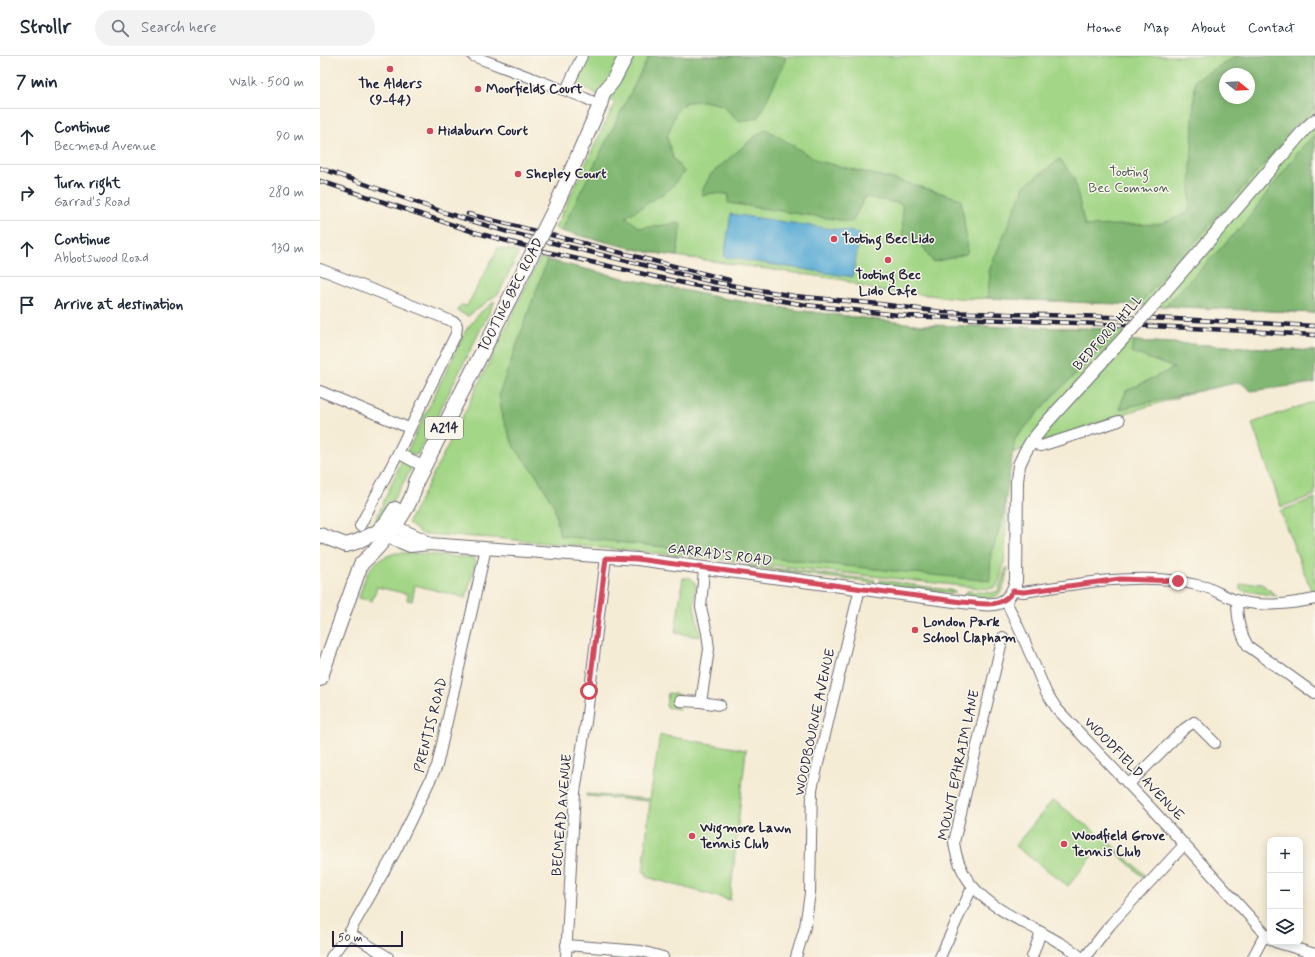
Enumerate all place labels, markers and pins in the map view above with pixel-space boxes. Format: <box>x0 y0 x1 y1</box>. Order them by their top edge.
marker: The Alders (9-44) <box>385 64 395 74</box>
place label: The Alders (9-44) <box>358 75 423 109</box>
place label: Moorfields Court <box>486 80 583 98</box>
marker: Moorfields Court <box>473 84 483 94</box>
place label: Hidaburn Court <box>438 122 529 140</box>
marker: Hidaburn Court <box>425 126 435 136</box>
place label: Shepley Court <box>526 165 607 183</box>
marker: Shepley Court <box>513 169 523 179</box>
place label: Tooting Bec Lido <box>842 230 935 251</box>
marker: Tooting Bec Lido <box>829 234 839 244</box>
marker: Tooting Bec Lido Cafe <box>883 255 893 265</box>
place label: Tooting Bec Lido Cafe <box>855 266 921 300</box>
place label: London Park School Clapham <box>923 613 1016 647</box>
marker: London Park School Clapham <box>910 625 920 635</box>
place label: Wigmore Lawn Tennis Club <box>699 819 791 853</box>
place label: Woodfield Grove Tennis Club <box>1071 827 1165 861</box>
marker: Wigmore Lawn Tennis Club <box>687 831 697 841</box>
marker: Woodfield Grove Tennis Club <box>1059 839 1069 849</box>

